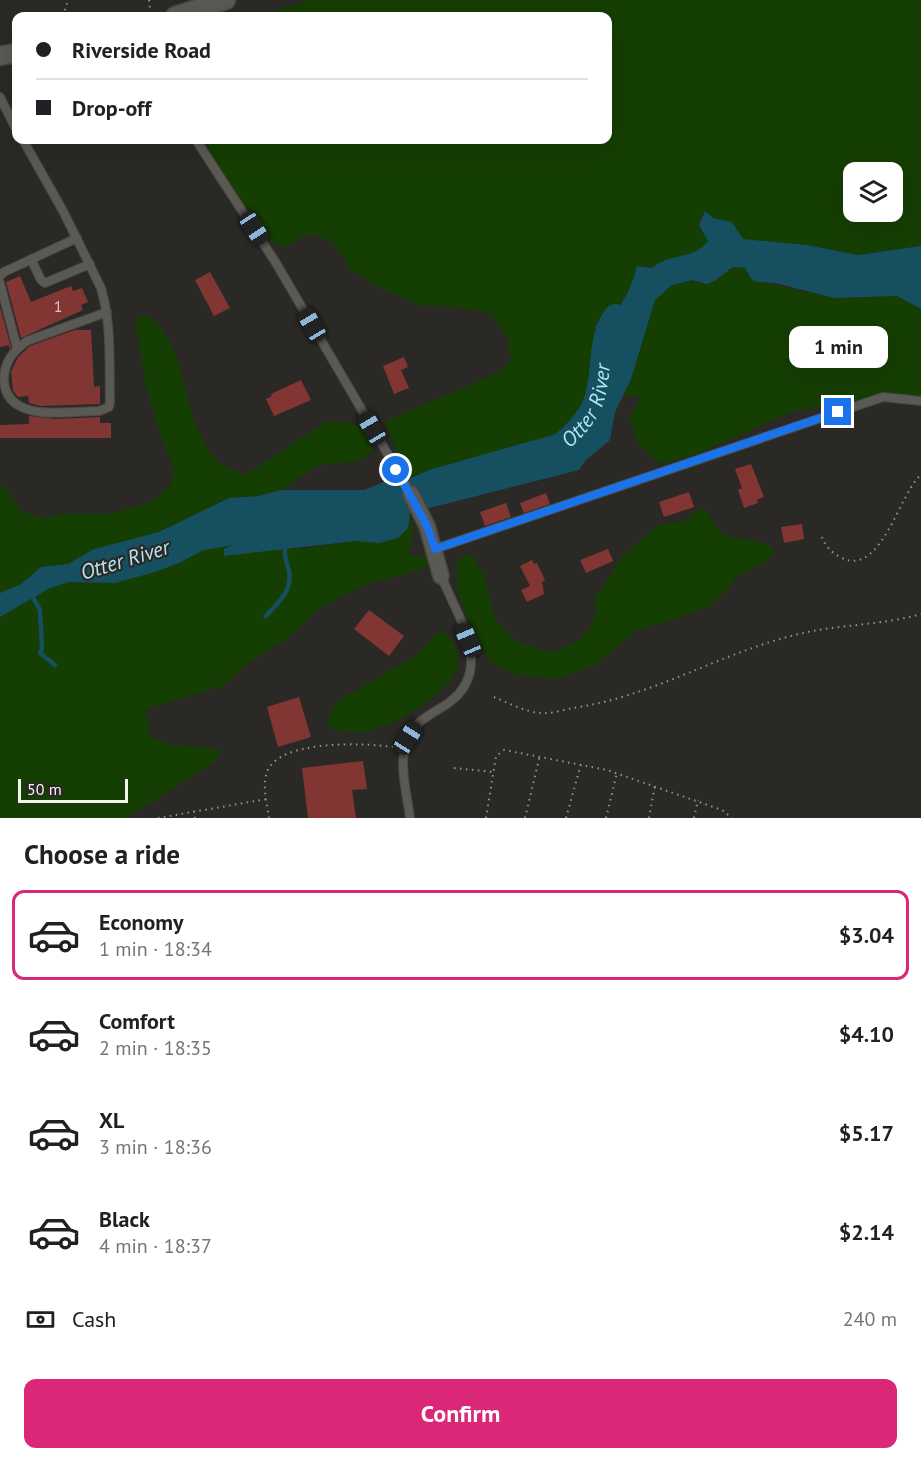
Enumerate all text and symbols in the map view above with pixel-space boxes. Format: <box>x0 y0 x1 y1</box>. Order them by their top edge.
text: Riverside Road <box>72 36 211 64</box>
text: Drop-off <box>72 94 151 122</box>
map controls <box>843 162 903 222</box>
button: layers <box>843 162 903 222</box>
car <box>237 208 271 248</box>
house number: 1 <box>54 296 62 316</box>
car <box>295 305 329 345</box>
callout: 1 min <box>788 325 888 367</box>
text: 1 min <box>814 334 863 360</box>
water label: Otter River <box>555 360 616 453</box>
route end <box>824 398 851 425</box>
car <box>355 408 389 448</box>
route start <box>382 456 409 483</box>
water label: Otter River <box>77 533 175 586</box>
car <box>453 620 483 660</box>
car <box>391 718 425 758</box>
scale bar <box>18 776 128 804</box>
text: 50 m <box>27 779 62 799</box>
text: Choose a ride <box>24 837 180 871</box>
icon: car <box>27 908 81 962</box>
text: Economy <box>99 908 183 936</box>
text: $3.04 <box>839 921 894 949</box>
text: 1 min · 18:34 <box>99 936 212 962</box>
icon: car <box>27 1007 81 1061</box>
text: Comfort <box>99 1007 175 1035</box>
text: $4.10 <box>839 1020 894 1048</box>
text: 2 min · 18:35 <box>99 1035 212 1061</box>
icon: car <box>27 1106 81 1160</box>
text: XL <box>99 1106 124 1134</box>
text: $5.17 <box>839 1119 894 1147</box>
text: 3 min · 18:36 <box>99 1134 212 1160</box>
icon: car <box>27 1205 81 1259</box>
text: Black <box>99 1205 150 1233</box>
text: $2.14 <box>839 1218 894 1246</box>
text: 4 min · 18:37 <box>99 1233 212 1259</box>
icon: cash <box>24 1303 57 1336</box>
text: Cash <box>72 1305 116 1333</box>
text: 240 m <box>843 1306 897 1332</box>
button: Confirm <box>24 1379 897 1448</box>

